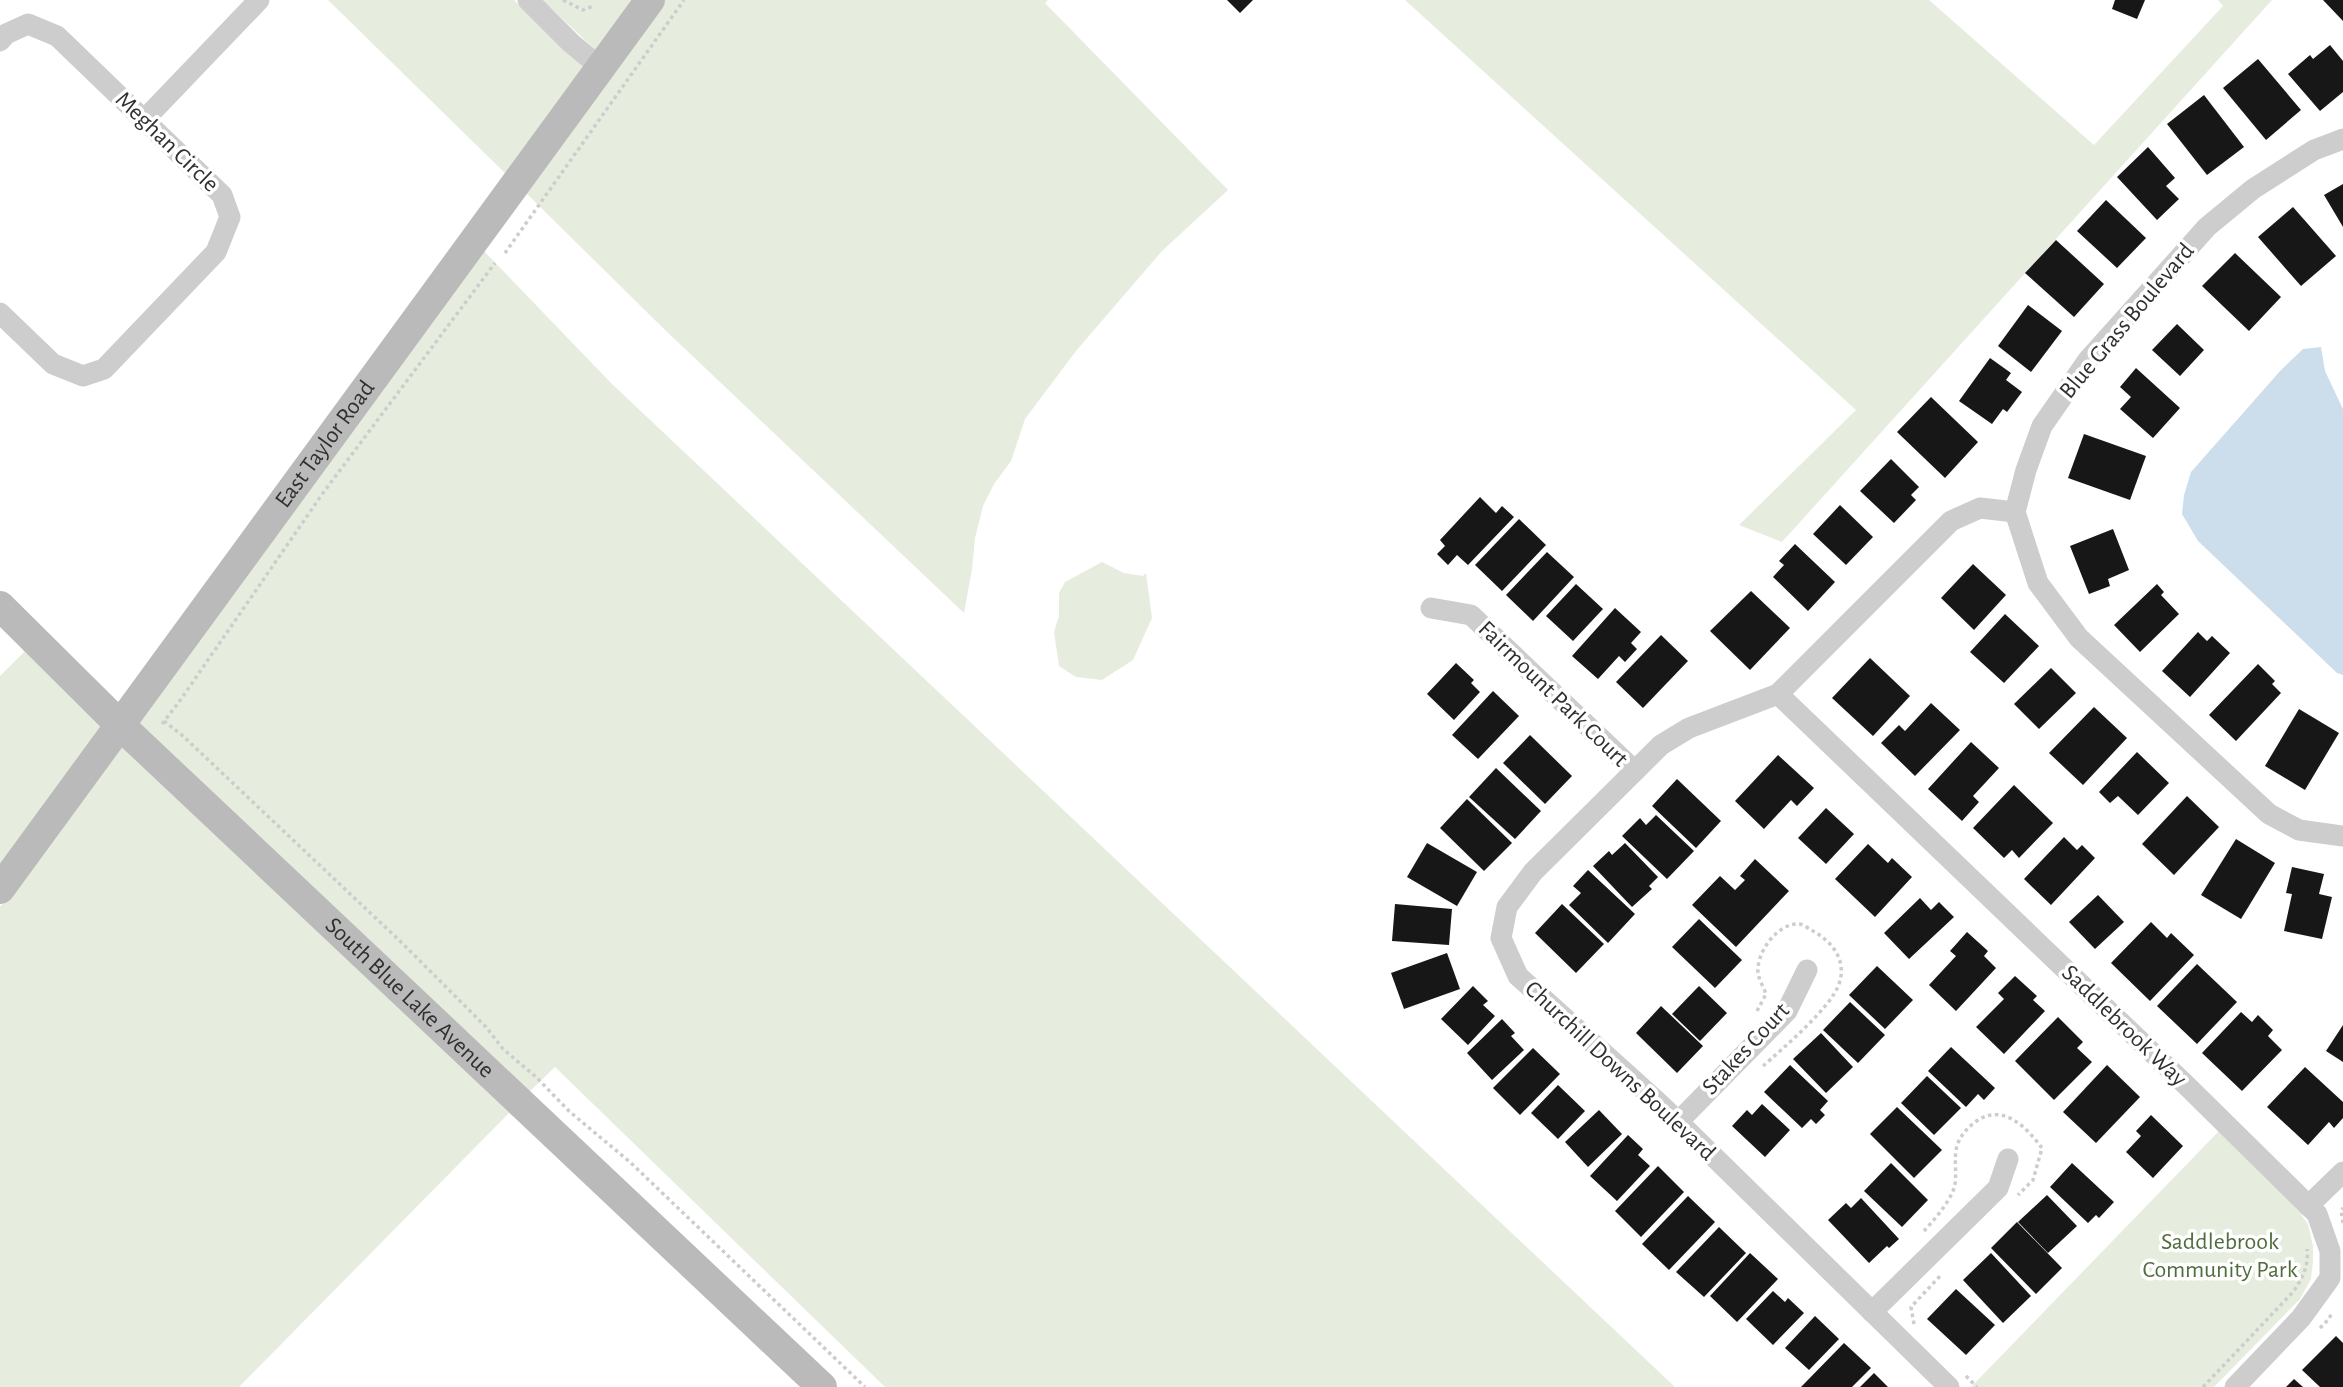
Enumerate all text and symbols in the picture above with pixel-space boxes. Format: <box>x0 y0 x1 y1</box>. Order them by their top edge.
street label: Meghan Circle <box>111 87 223 197</box>
street label: Blue Grass Boulevard <box>2055 239 2199 403</box>
street label: East Taylor Road <box>271 376 379 512</box>
street label: Fairmount Park Court <box>1473 617 1633 772</box>
street label: South Blue Lake Avenue <box>321 913 498 1083</box>
street label: Saddlebrook Way <box>2057 961 2191 1091</box>
street label: Churchill Downs Boulevard <box>1520 977 1720 1165</box>
street label: Stakes Court <box>1698 998 1794 1100</box>
park label: Saddlebrook Community Park <box>2142 1230 2298 1282</box>

